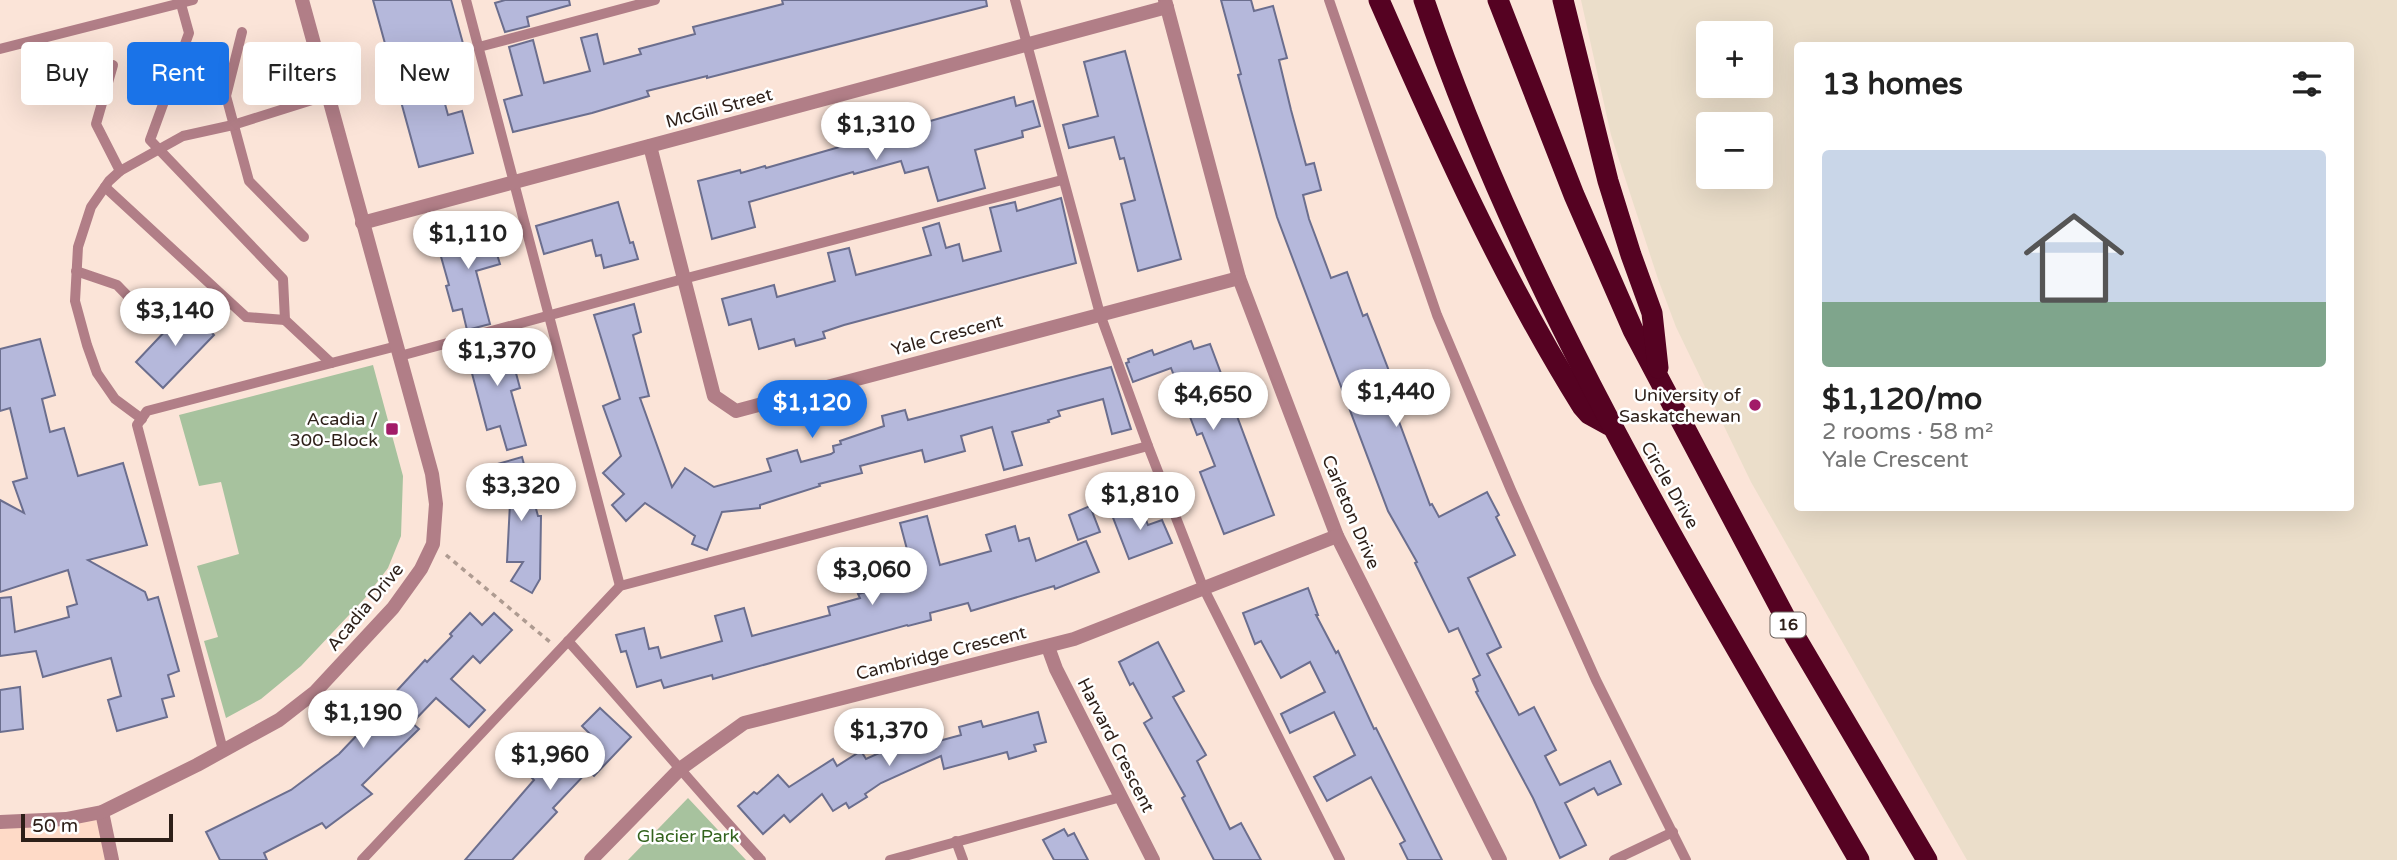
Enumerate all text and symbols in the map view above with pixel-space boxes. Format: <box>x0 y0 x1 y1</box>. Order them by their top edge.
map controls <box>1696 21 1773 189</box>
button: + <box>1696 21 1773 98</box>
chip: Buy <box>21 42 113 105</box>
chip: Rent <box>127 42 229 105</box>
chip: Filters <box>243 42 361 105</box>
chip: New <box>375 42 474 105</box>
icon: filters <box>2288 65 2326 103</box>
text: 13 homes <box>1822 66 1963 103</box>
street label: McGill Street <box>663 83 775 133</box>
pin: $1,310 <box>819 102 933 162</box>
text: $1,310 <box>837 111 915 139</box>
button: − <box>1696 112 1773 189</box>
icon: home <box>2011 195 2137 321</box>
pin: $1,110 <box>411 212 525 271</box>
text: $1,110 <box>429 220 507 248</box>
pin: $3,140 <box>118 288 232 348</box>
text: $3,140 <box>136 297 214 325</box>
street label: Yale Crescent <box>889 310 1005 360</box>
pin: $1,370 <box>440 328 554 388</box>
text: $1,370 <box>458 337 536 365</box>
pin: $1,440 <box>1339 370 1453 429</box>
pin: $4,650 <box>1156 372 1270 432</box>
text: $1,440 <box>1357 378 1435 406</box>
pin: $1,120 <box>755 380 869 440</box>
text: $4,650 <box>1174 381 1252 409</box>
text: $1,120/mo <box>1822 381 1982 418</box>
place label: University of Saskatchewan <box>1619 384 1741 427</box>
text: $1,120 <box>773 389 851 417</box>
marker: University of Saskatchewan <box>1747 397 1763 413</box>
place label: Acadia / 300-Block <box>290 408 378 451</box>
text: 2 rooms · 58 m² <box>1822 418 1993 446</box>
marker: Acadia / 300-Block <box>384 421 400 437</box>
street label: Circle Drive <box>1636 438 1704 532</box>
text: Yale Crescent <box>1822 446 1969 474</box>
street label: Carleton Drive <box>1317 452 1385 572</box>
pin: $3,320 <box>464 463 578 523</box>
text: $3,320 <box>482 472 560 500</box>
pin: $1,810 <box>1083 472 1197 532</box>
text: $1,810 <box>1101 481 1179 509</box>
pin: $3,060 <box>815 548 929 607</box>
text: $3,060 <box>833 556 911 584</box>
street label: Acadia Drive <box>322 559 408 655</box>
road number: 16 <box>1770 612 1806 638</box>
street label: Cambridge Crescent <box>854 621 1029 685</box>
street label: Harvard Crescent <box>1073 674 1159 816</box>
pin: $1,190 <box>306 690 420 750</box>
text: $1,190 <box>324 699 402 727</box>
pin: $1,370 <box>832 708 946 768</box>
text: $1,370 <box>850 717 928 745</box>
pin: $1,960 <box>493 732 607 792</box>
text: $1,960 <box>511 741 589 769</box>
scale bar <box>21 811 173 843</box>
text: 50 m <box>32 815 78 837</box>
park label: Glacier Park <box>637 825 739 847</box>

